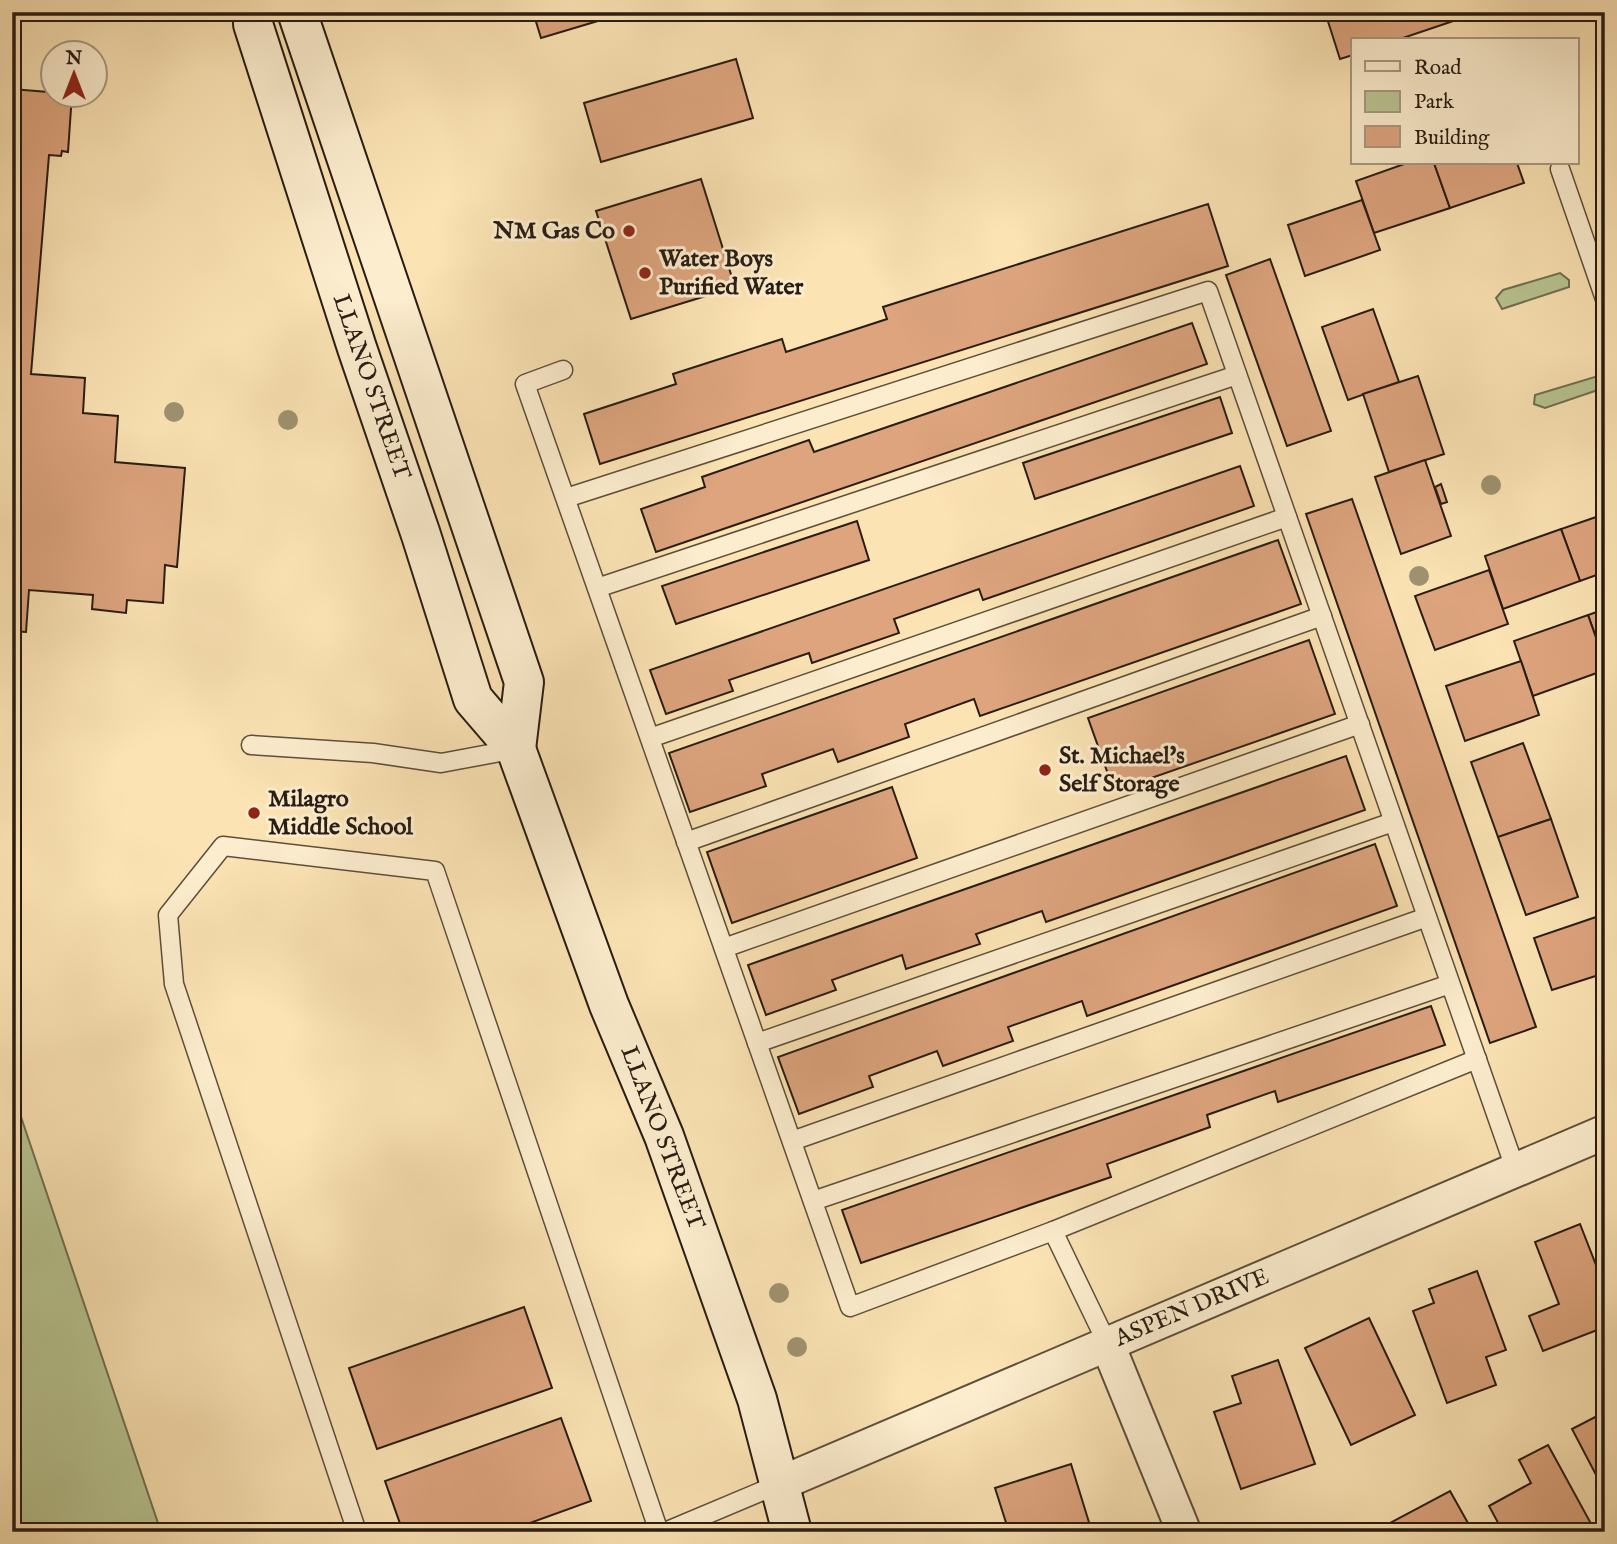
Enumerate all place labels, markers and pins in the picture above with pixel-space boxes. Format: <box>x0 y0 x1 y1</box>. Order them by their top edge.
place label: NM Gas Co <box>492 216 615 247</box>
marker: NM Gas Co <box>621 223 637 239</box>
place label: Water Boys Purified Water <box>658 244 804 303</box>
marker: Water Boys Purified Water <box>637 265 653 281</box>
place label: St. Michael's Self Storage <box>1059 741 1185 800</box>
marker: St. Michael's Self Storage <box>1037 762 1053 778</box>
place label: Milagro Middle School <box>268 784 413 843</box>
marker: Milagro Middle School <box>246 805 262 821</box>

